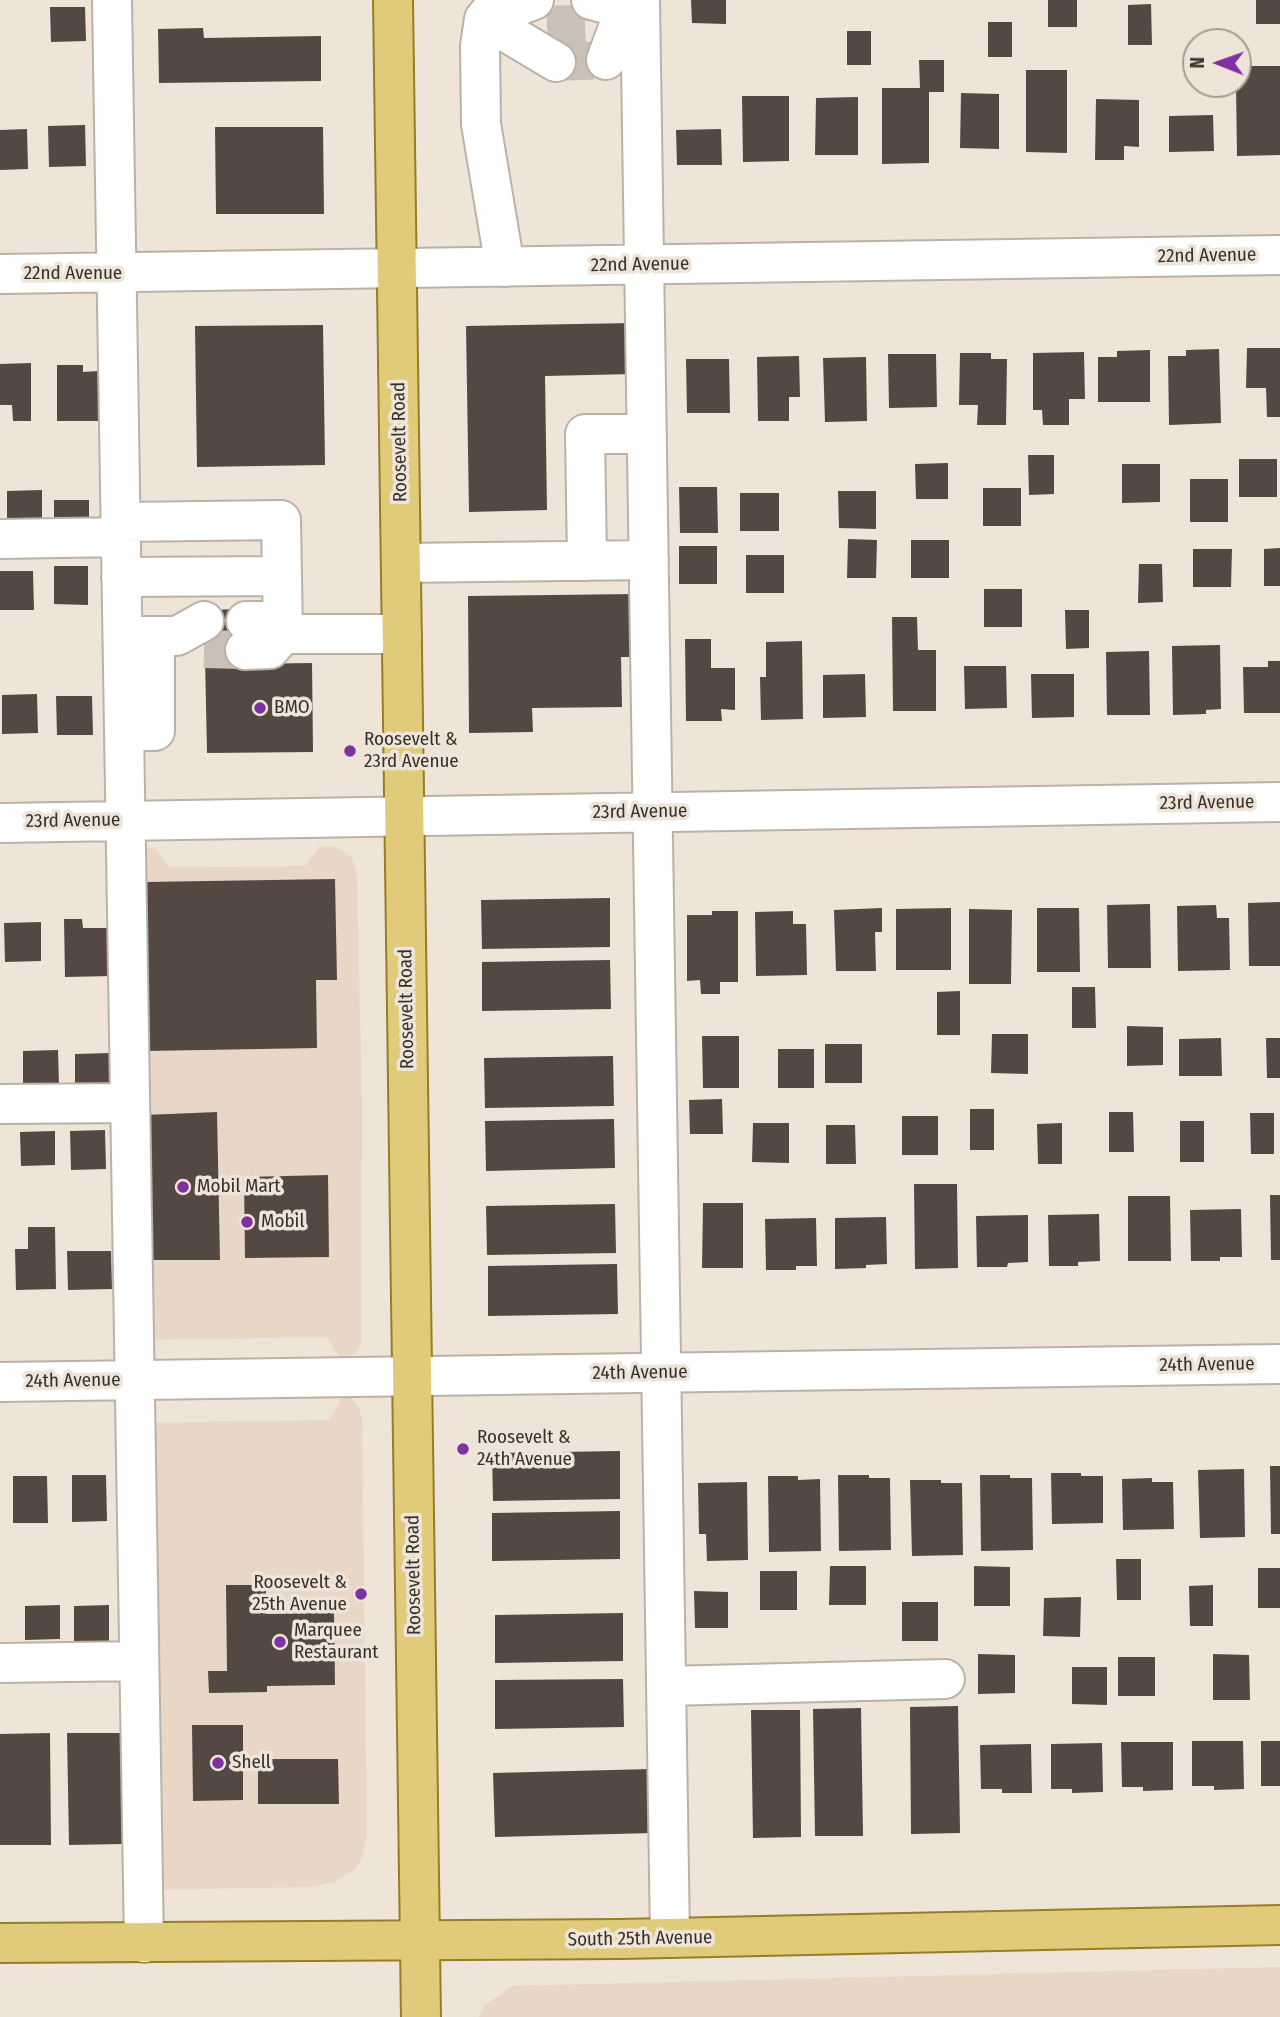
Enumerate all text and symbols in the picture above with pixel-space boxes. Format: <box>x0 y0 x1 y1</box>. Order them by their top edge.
north arrow <box>1182 28 1252 98</box>
text: N <box>1186 57 1209 69</box>
street label: 22nd Avenue <box>1158 244 1256 268</box>
street label: 22nd Avenue <box>591 253 689 277</box>
street label: 22nd Avenue <box>24 263 122 285</box>
street label: Roosevelt Road <box>388 382 412 502</box>
place label: BMO <box>274 697 310 719</box>
marker: BMO <box>252 700 268 716</box>
place label: Roosevelt & 23rd Avenue <box>364 729 459 773</box>
marker: Roosevelt & 23rd Avenue <box>342 743 358 759</box>
street label: 23rd Avenue <box>1159 791 1255 815</box>
street label: 23rd Avenue <box>592 800 688 824</box>
street label: 23rd Avenue <box>25 809 121 833</box>
street label: Roosevelt Road <box>395 949 419 1069</box>
place label: Mobil Mart <box>197 1176 281 1198</box>
marker: Mobil Mart <box>175 1179 191 1195</box>
place label: Mobil <box>261 1211 304 1233</box>
marker: Mobil <box>239 1214 255 1230</box>
street label: 24th Avenue <box>1159 1353 1255 1377</box>
street label: 24th Avenue <box>592 1361 688 1385</box>
street label: 24th Avenue <box>25 1369 121 1393</box>
place label: Roosevelt & 24th Avenue <box>477 1427 572 1471</box>
marker: Roosevelt & 24th Avenue <box>455 1441 471 1457</box>
street label: Roosevelt Road <box>402 1515 426 1635</box>
place label: Roosevelt & 25th Avenue <box>252 1572 347 1616</box>
marker: Roosevelt & 25th Avenue <box>353 1586 369 1602</box>
place label: Marquee Restaurant <box>294 1620 378 1664</box>
marker: Marquee Restaurant <box>272 1634 288 1650</box>
place label: Shell <box>232 1752 271 1774</box>
marker: Shell <box>210 1755 226 1771</box>
street label: South 25th Avenue <box>567 1926 713 1952</box>

